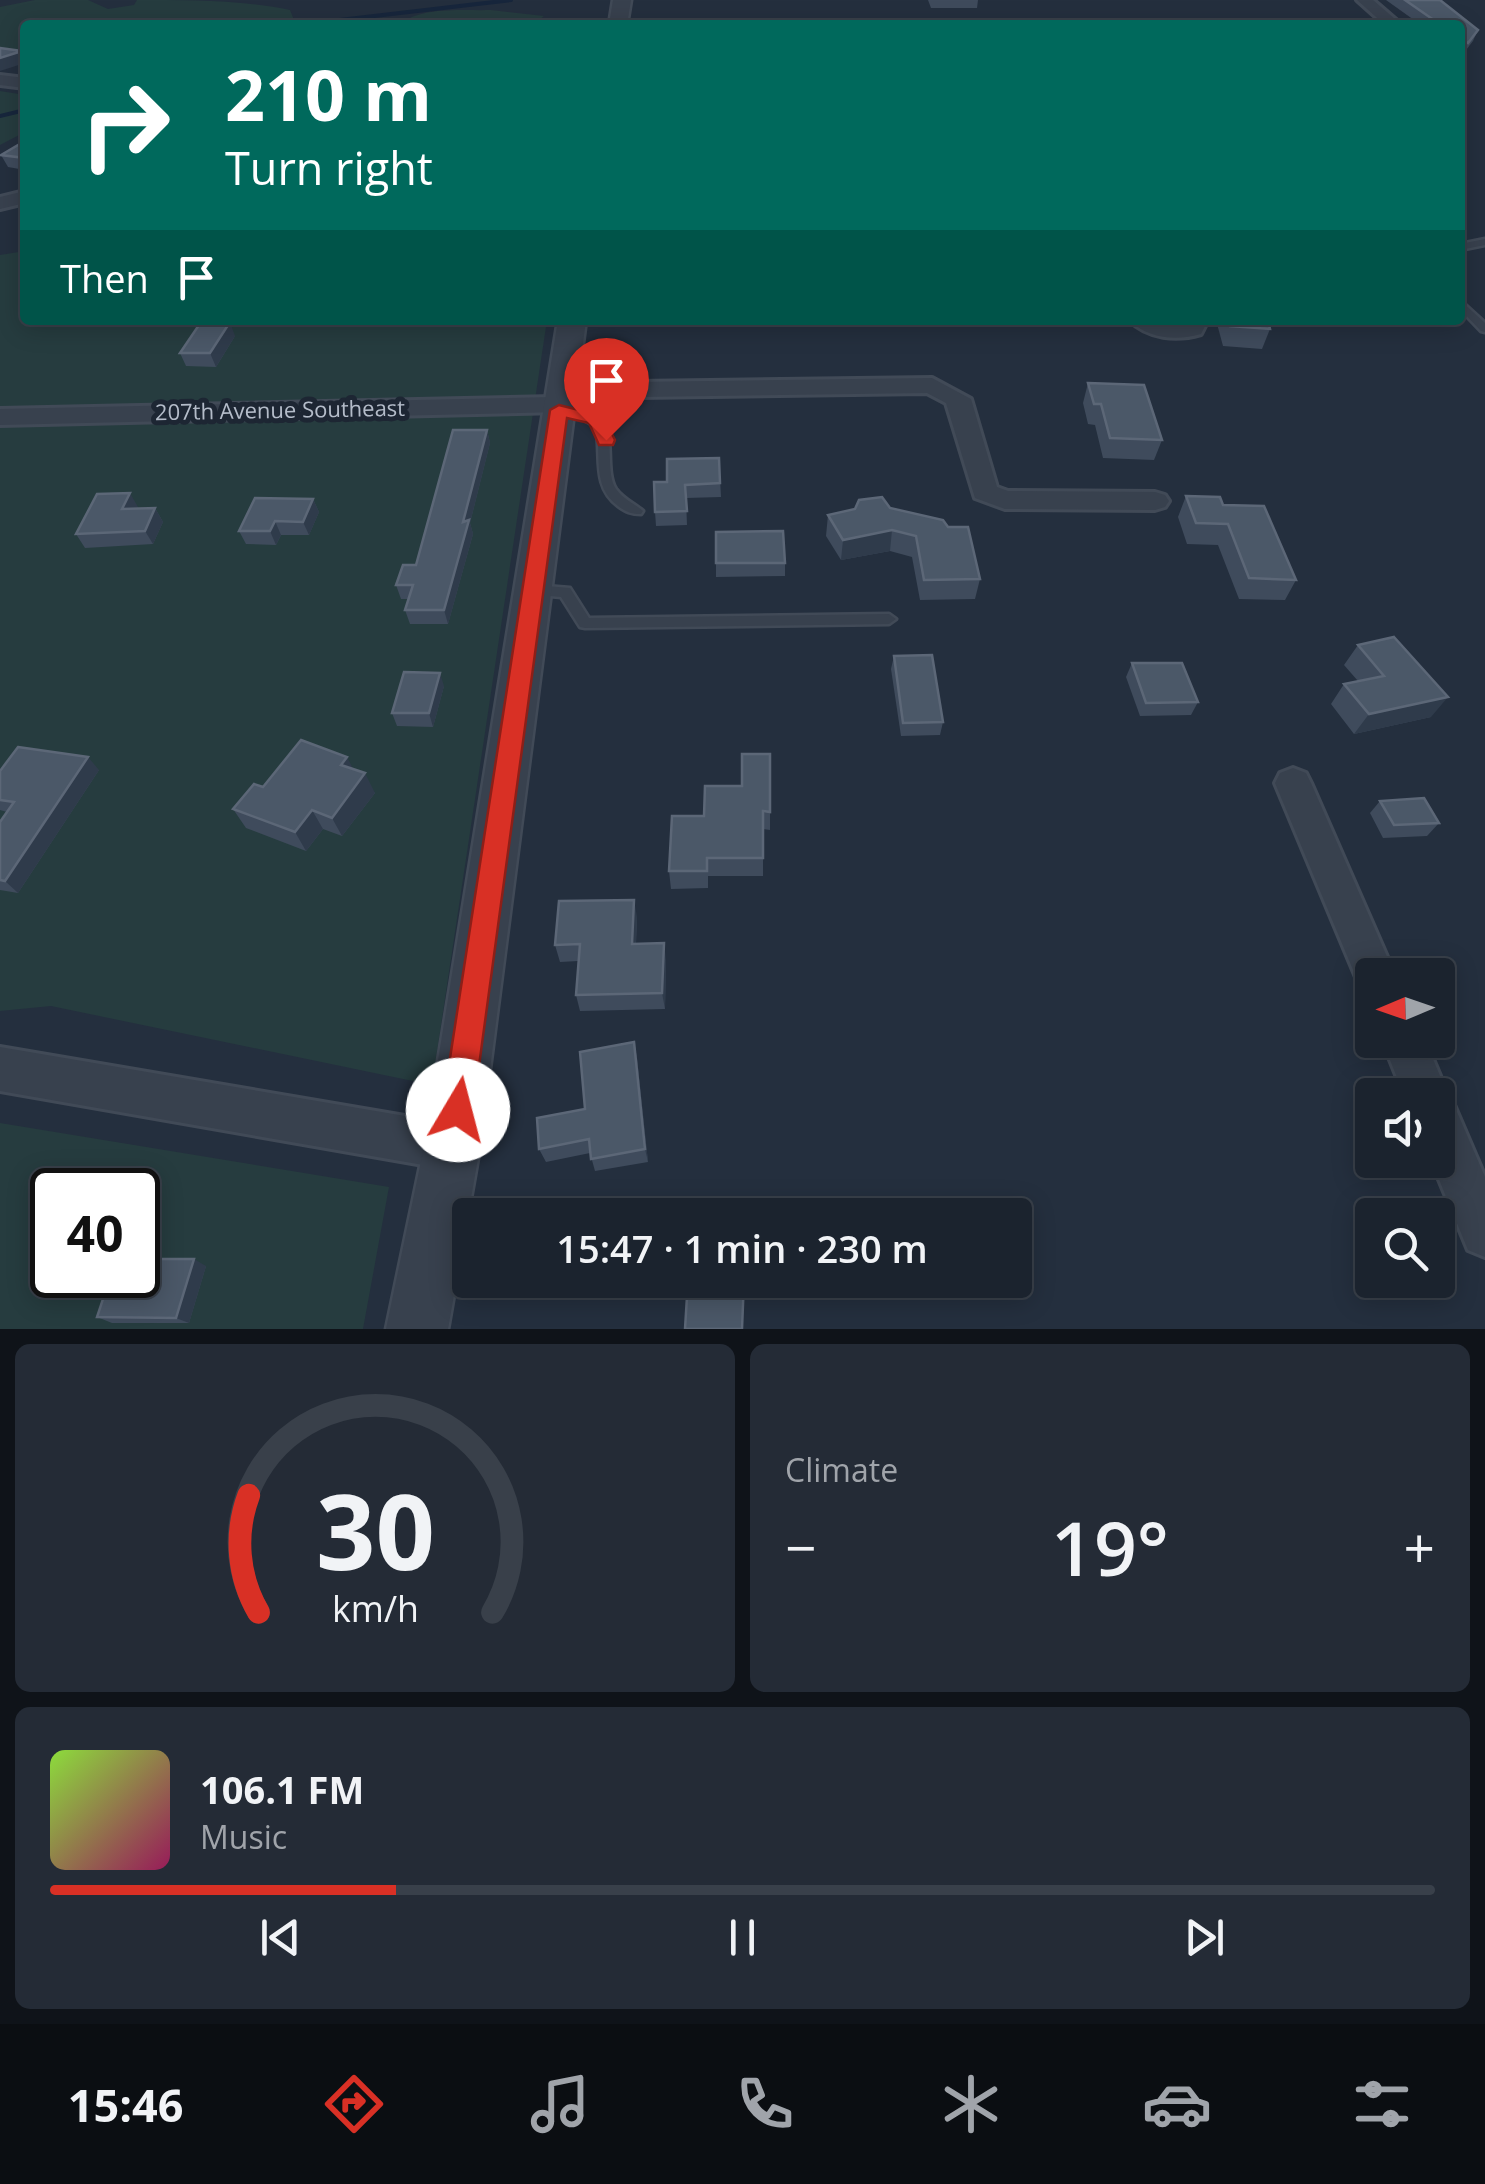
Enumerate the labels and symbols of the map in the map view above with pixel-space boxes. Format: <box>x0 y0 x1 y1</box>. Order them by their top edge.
pin <box>564 338 649 441</box>
street label: 207th Avenue Southeast <box>155 392 405 426</box>
north arrow <box>1355 958 1455 1058</box>
position arrow <box>406 1058 510 1162</box>
speed limit sign: 40 <box>30 1168 160 1298</box>

